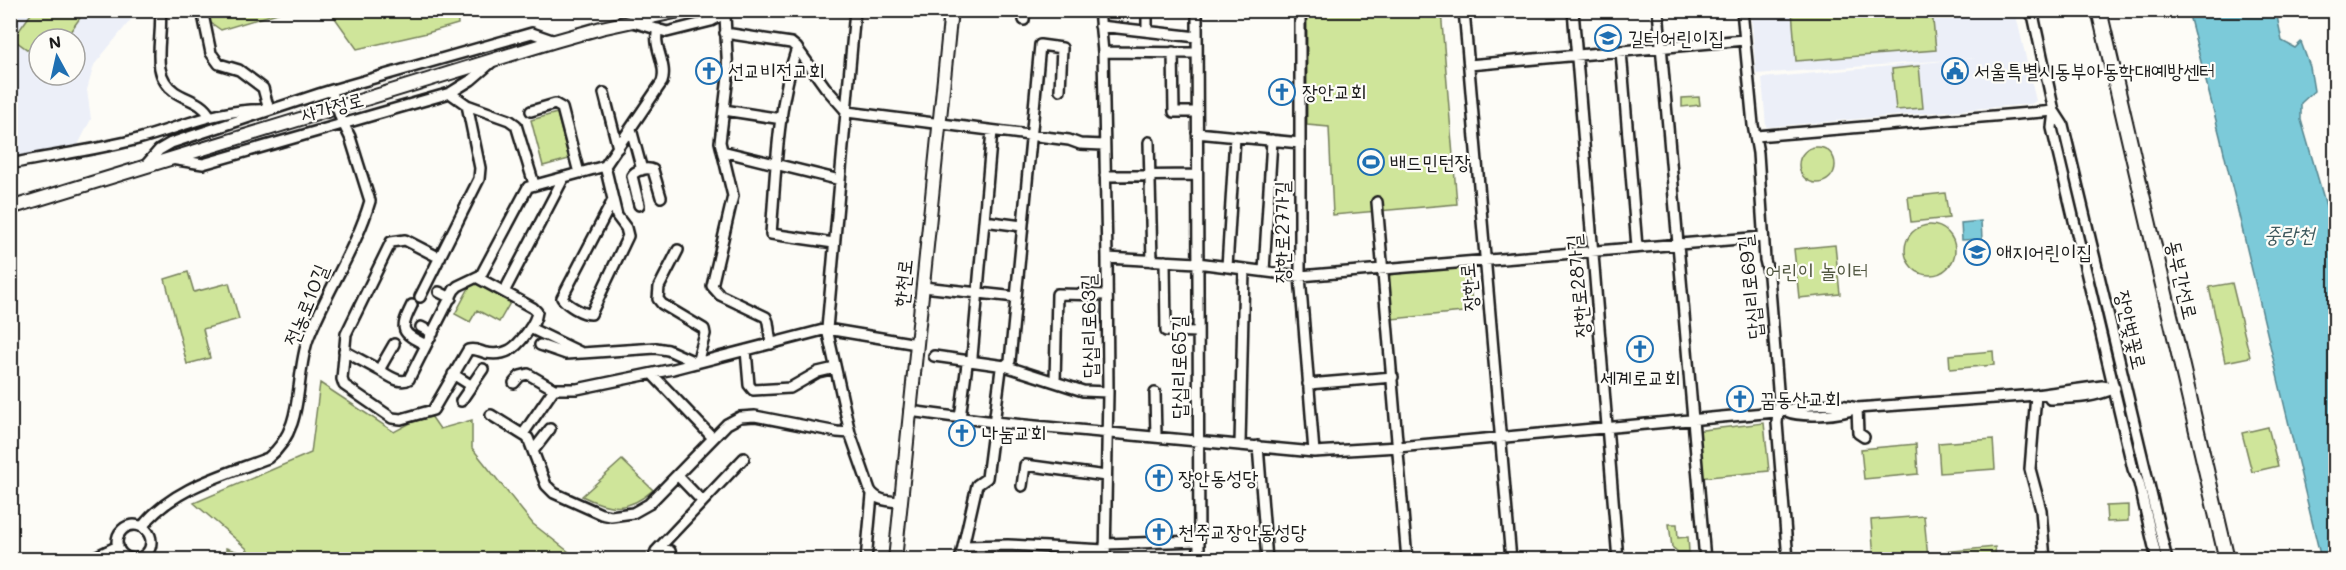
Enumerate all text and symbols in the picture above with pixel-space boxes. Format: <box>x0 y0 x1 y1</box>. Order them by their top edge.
school or university icon: 길터어린이집 <box>1593 23 1623 53</box>
place label: 길터어린이집 <box>1628 24 1725 50</box>
north arrow <box>27 27 87 87</box>
text: N <box>47 30 62 53</box>
church icon: 선교비전교회 <box>694 56 724 86</box>
public building icon: 서울특별시동부아동학대예방센터 <box>1940 56 1970 86</box>
place label: 선교비전교회 <box>728 57 825 83</box>
place label: 서울특별시동부아동학대예방센터 <box>1974 57 2215 83</box>
church icon: 장안교회 <box>1267 77 1297 107</box>
place label: 장안교회 <box>1302 78 1366 104</box>
street label: 사가정로 <box>297 85 366 127</box>
sports icon: 배드민턴장 <box>1356 147 1386 177</box>
place label: 배드민턴장 <box>1390 148 1470 174</box>
street label: 장한로27가길 <box>1268 181 1294 283</box>
water label: 중랑천 <box>2264 220 2316 247</box>
street label: 장한로28가길 <box>1560 233 1594 339</box>
street label: 답십리로69길 <box>1731 234 1767 340</box>
school or university icon: 애지어린이집 <box>1962 237 1992 267</box>
place label: 애지어린이집 <box>1996 238 2093 264</box>
street label: 동부간선로 <box>2161 238 2205 322</box>
park label: 어린이 놀이터 <box>1766 257 1868 283</box>
street label: 한천로 <box>887 258 917 308</box>
street label: 전농로10길 <box>277 260 333 349</box>
street label: 장한로 <box>1453 262 1483 312</box>
street label: 답십리로63길 <box>1074 274 1102 378</box>
street label: 장안벚꽃로 <box>2110 288 2154 372</box>
street label: 답십리로65길 <box>1165 315 1191 419</box>
church icon: 세계로교회 <box>1625 334 1655 364</box>
place label: 세계로교회 <box>1600 364 1680 390</box>
church icon: 꿈동산교회 <box>1725 384 1755 414</box>
place label: 꿈동산교회 <box>1760 385 1840 411</box>
church icon: 나눔교회 <box>947 418 977 448</box>
place label: 나눔교회 <box>982 419 1046 445</box>
church icon: 장안동성당 <box>1144 463 1174 493</box>
place label: 장안동성당 <box>1178 464 1258 490</box>
church icon: 천주교장안동성당 <box>1144 517 1174 547</box>
place label: 천주교장안동성당 <box>1178 518 1307 544</box>

